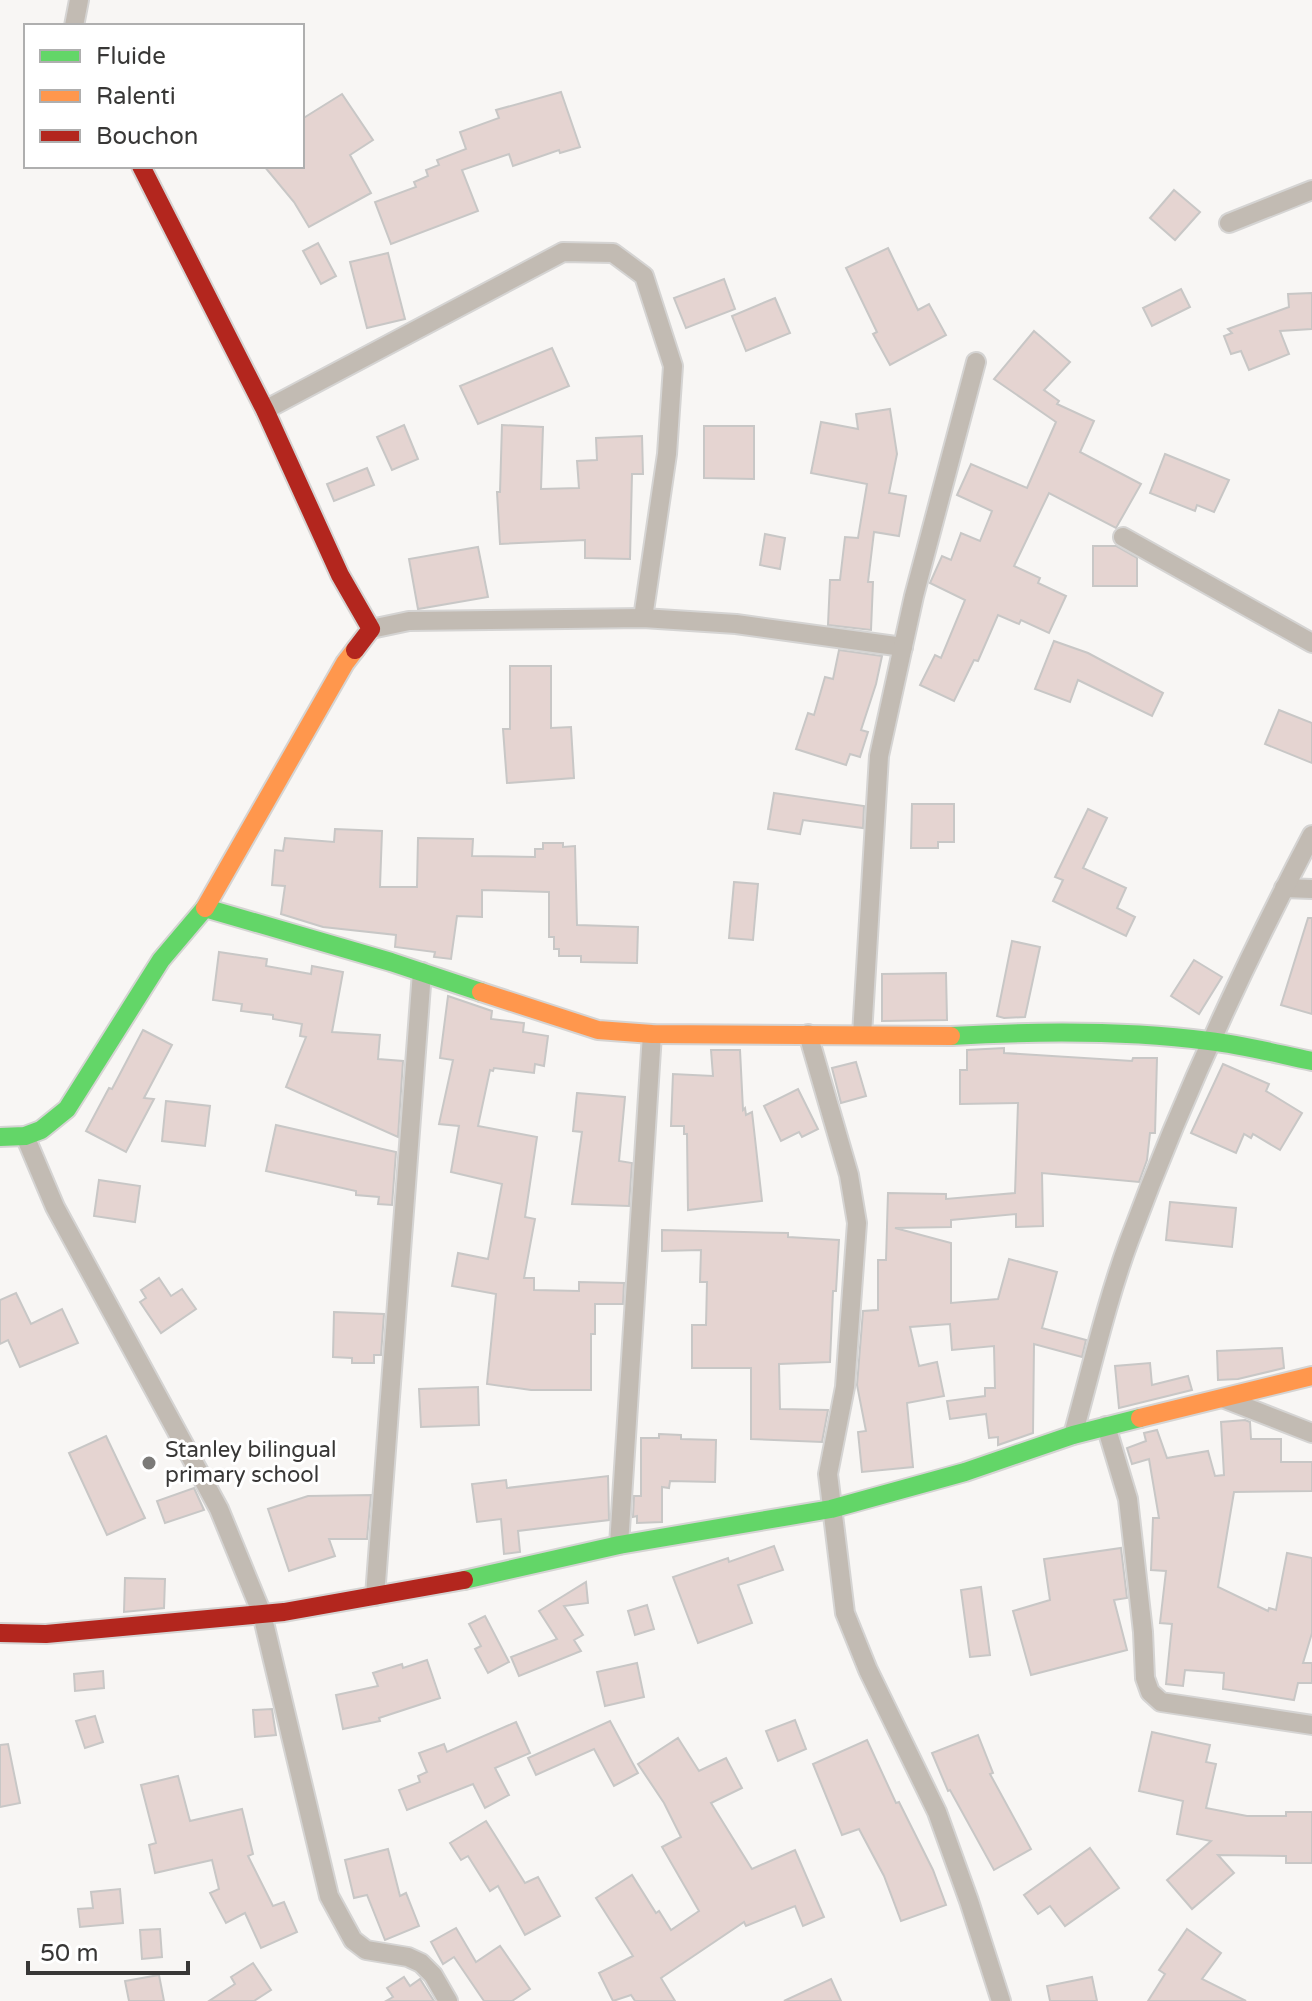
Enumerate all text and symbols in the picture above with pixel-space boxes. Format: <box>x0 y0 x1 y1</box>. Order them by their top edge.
legend <box>24 24 304 168</box>
text: Fluide <box>96 42 166 71</box>
text: Ralenti <box>96 82 176 111</box>
text: Bouchon <box>96 122 198 151</box>
place label: Stanley bilingual primary school <box>165 1437 336 1488</box>
marker: Stanley bilingual primary school <box>140 1454 158 1472</box>
scale bar <box>28 1925 188 1975</box>
text: 50 m <box>40 1939 98 1968</box>

